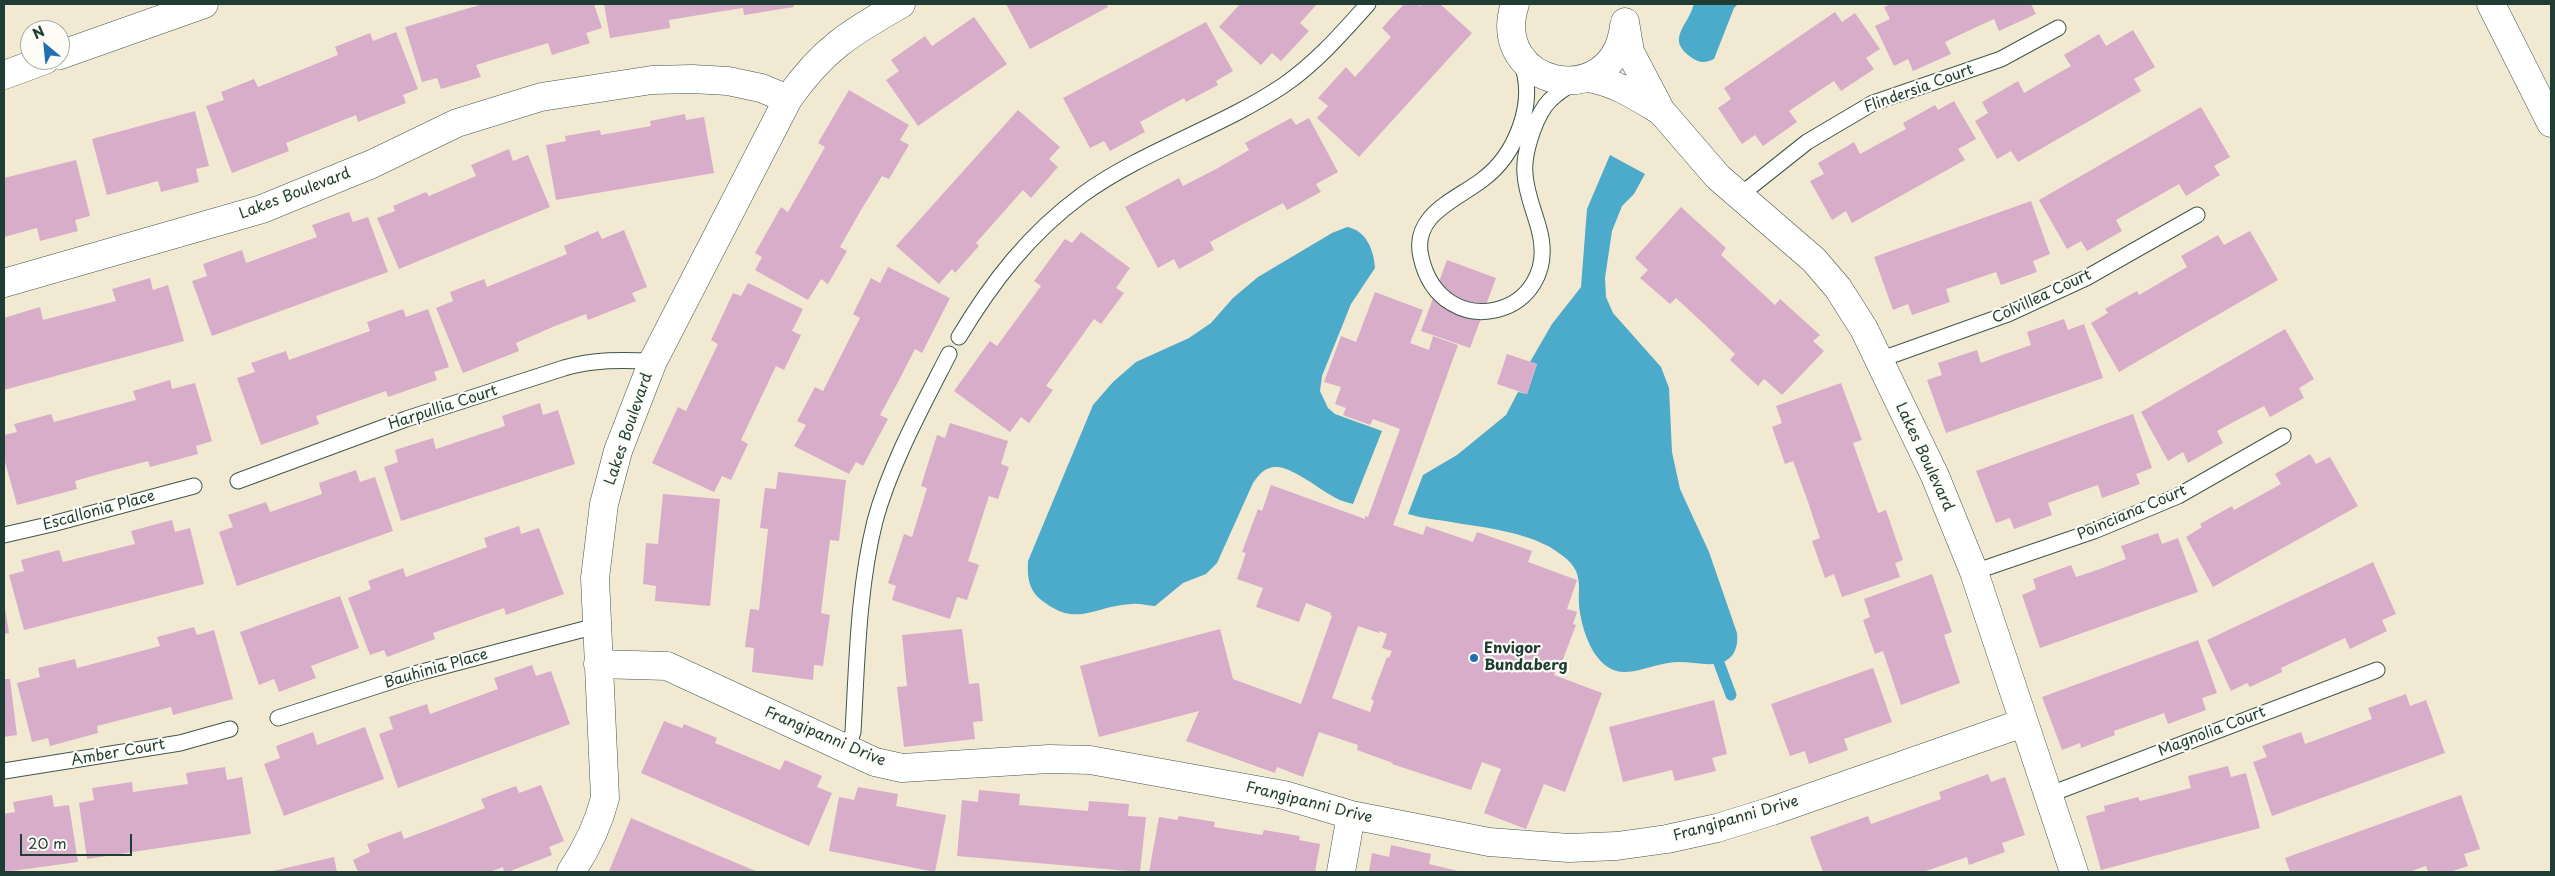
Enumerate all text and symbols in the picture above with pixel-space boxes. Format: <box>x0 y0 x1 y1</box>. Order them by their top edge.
north arrow <box>20 20 70 70</box>
text: N <box>28 20 48 44</box>
street label: Flindersia Court <box>1862 61 1976 117</box>
street label: Lakes Boulevard <box>237 165 353 223</box>
street label: Colvillea Court <box>1990 266 2094 328</box>
street label: Lakes Boulevard <box>601 370 657 488</box>
street label: Harpullia Court <box>386 382 500 434</box>
street label: Lakes Boulevard <box>1891 400 1957 514</box>
street label: Poinciana Court <box>2075 482 2189 544</box>
street label: Escallonia Place <box>41 487 157 535</box>
place label: Envigor Bundaberg <box>1484 640 1568 675</box>
street label: Bauhinia Place <box>382 646 490 692</box>
marker: Envigor Bundaberg <box>1468 652 1480 664</box>
street label: Frangipanni Drive <box>762 703 888 771</box>
street label: Magnolia Court <box>2156 703 2268 761</box>
street label: Amber Court <box>70 736 166 770</box>
street label: Frangipanni Drive <box>1244 779 1374 827</box>
street label: Frangipanni Drive <box>1671 792 1801 846</box>
scale bar <box>22 824 135 856</box>
text: 20 m <box>28 831 67 854</box>

